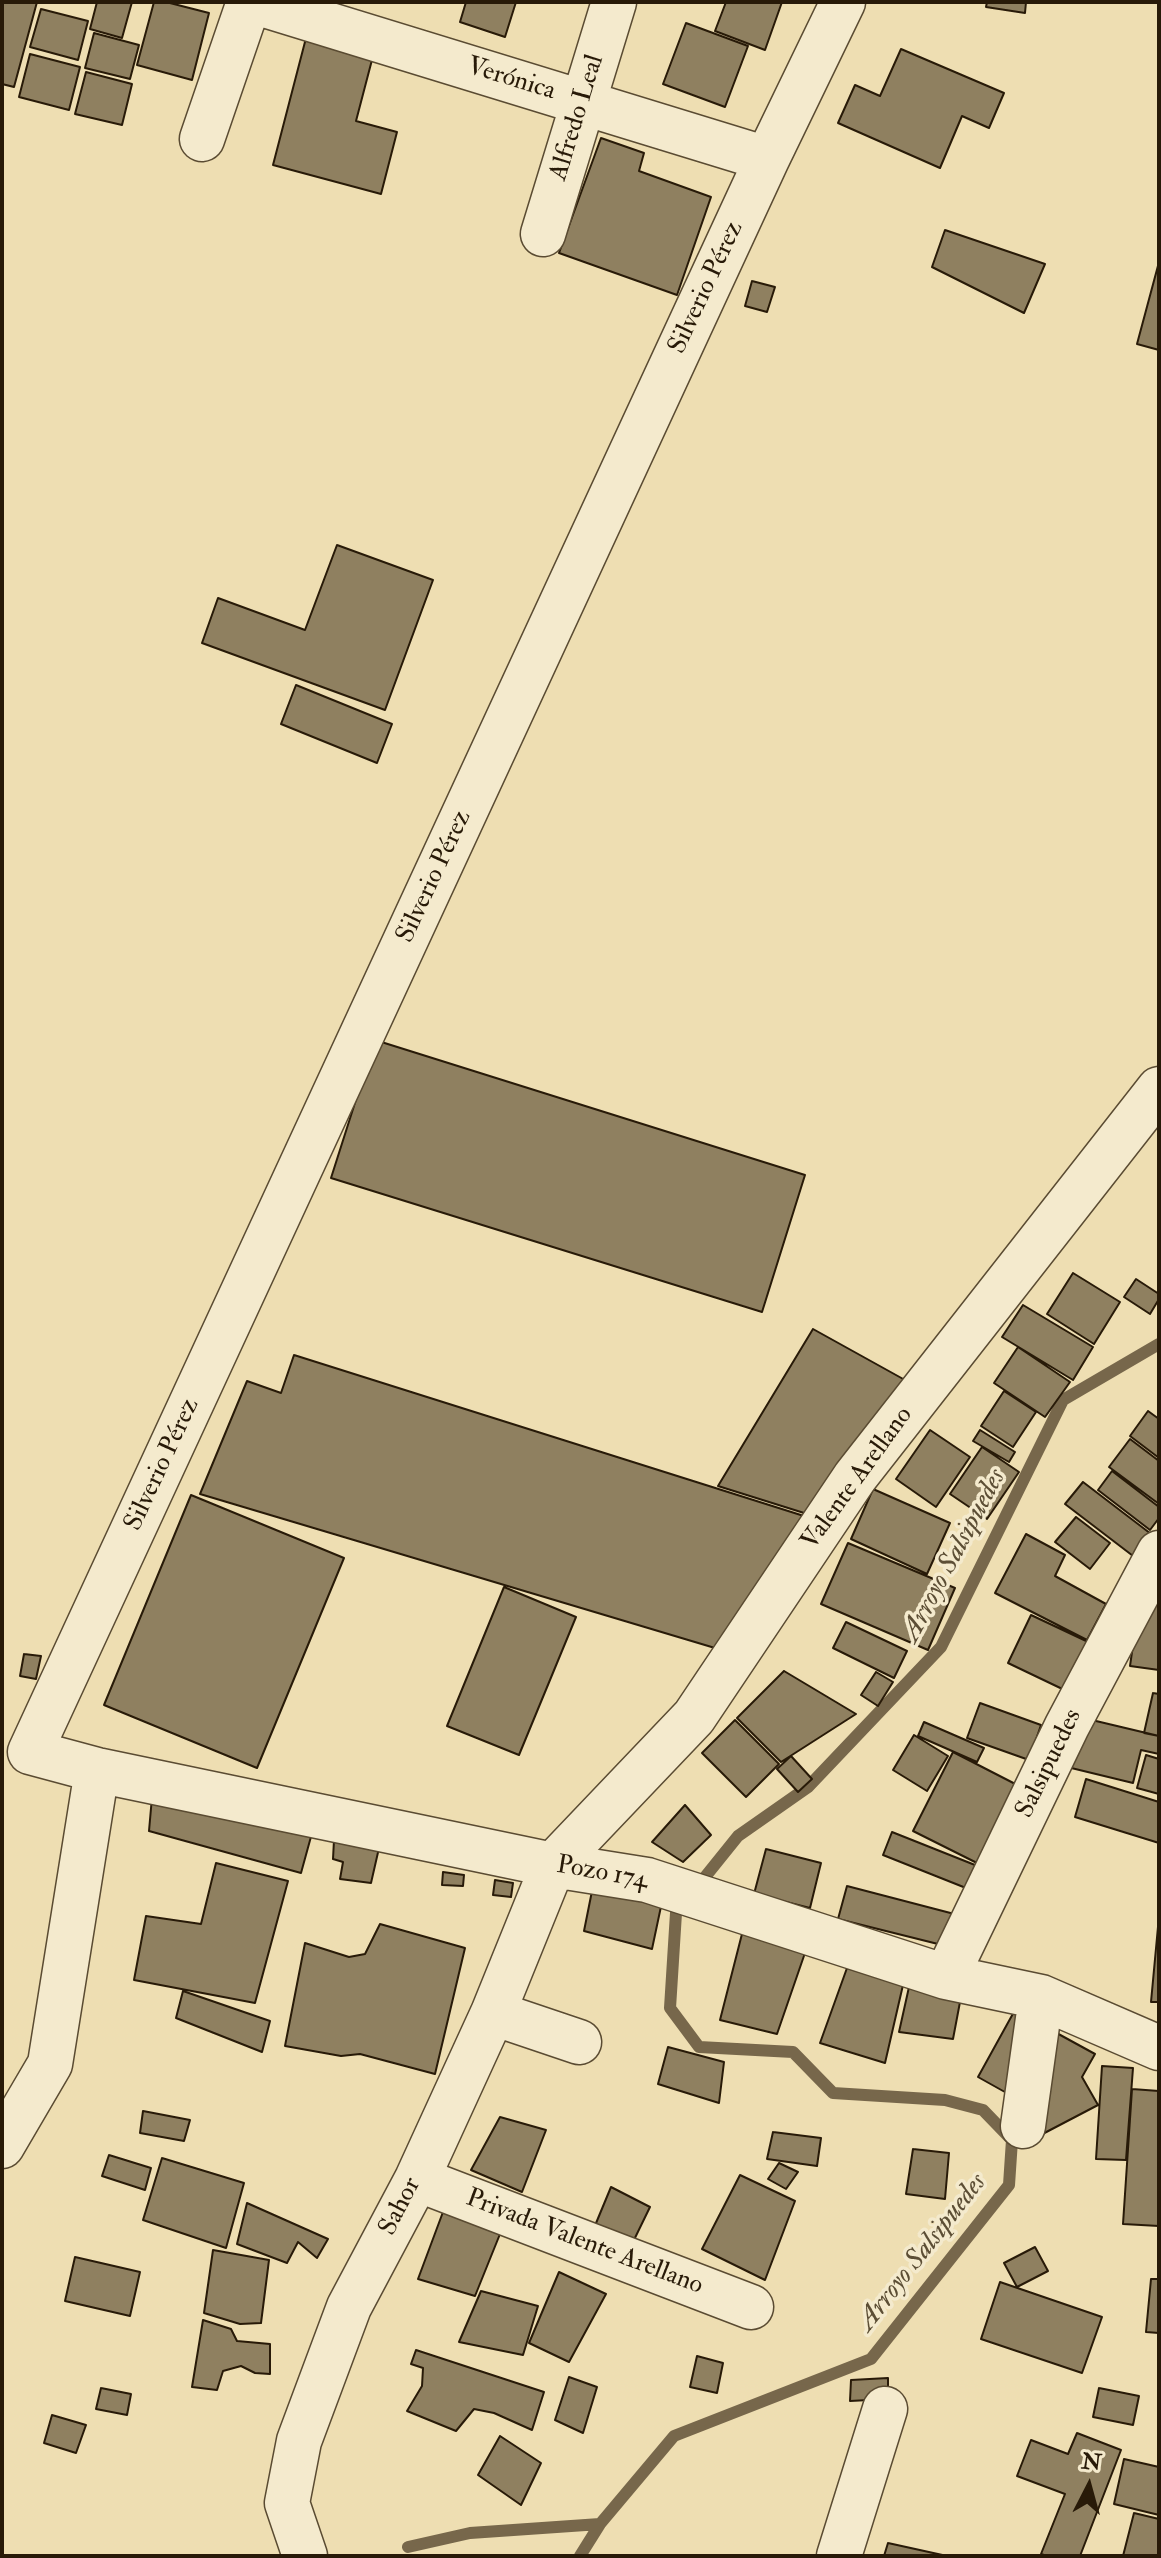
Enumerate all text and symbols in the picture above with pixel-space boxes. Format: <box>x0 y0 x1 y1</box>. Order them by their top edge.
street label: Alfredo Leal <box>544 51 612 185</box>
street label: Verónica <box>463 52 559 108</box>
street label: Silverio Pérez <box>663 217 751 359</box>
street label: Silverio Pérez <box>391 806 479 948</box>
street label: Silverio Pérez <box>119 1394 207 1536</box>
street label: Valente Arellano <box>796 1401 920 1557</box>
water label: Arroyo Salsipuedes <box>895 1464 1015 1648</box>
street label: Salsipuedes <box>1010 1704 1090 1824</box>
street label: Pozo 174 <box>554 1851 650 1897</box>
water label: Arroyo Salsipuedes <box>851 2168 995 2338</box>
street label: Sahor <box>373 2173 429 2241</box>
street label: Privada Valente Arellano <box>461 2183 707 2303</box>
north arrow <box>1049 2446 1129 2526</box>
text: N <box>1080 2447 1103 2477</box>

